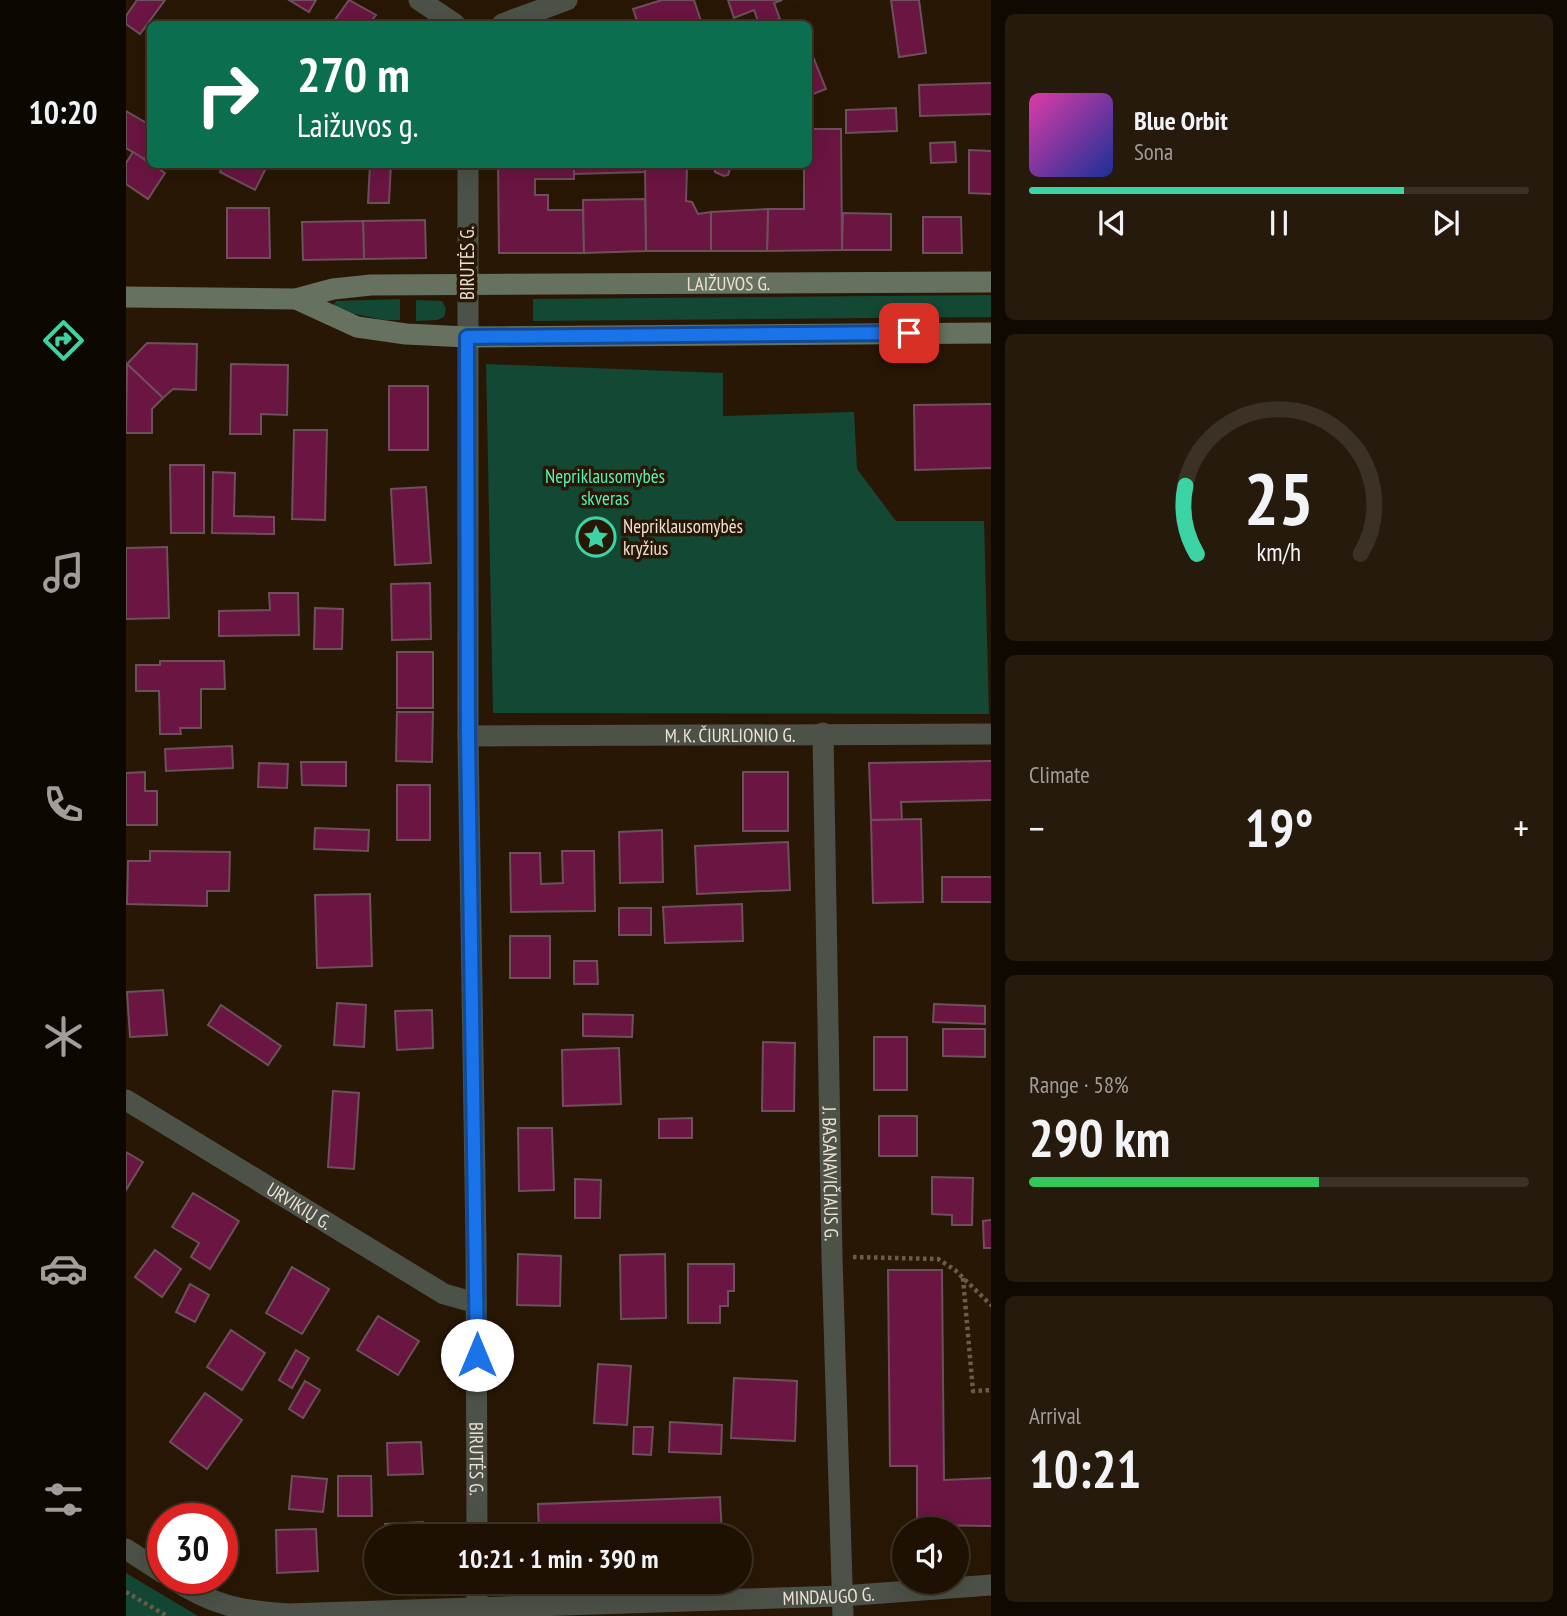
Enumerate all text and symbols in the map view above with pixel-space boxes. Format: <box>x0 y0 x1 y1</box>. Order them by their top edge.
text: 270 m <box>297 42 410 106</box>
icon: right <box>182 49 273 140</box>
text: 10:20 <box>28 91 98 133</box>
text: Laižuvos g. <box>297 104 418 146</box>
text: Blue Orbit <box>1134 104 1228 137</box>
text: Sona <box>1134 137 1173 166</box>
icon: previous <box>1093 204 1131 242</box>
icon: pause <box>1260 204 1298 242</box>
icon: next <box>1427 204 1465 242</box>
street label: BIRUTĖS G. <box>455 226 479 300</box>
street label: LAIŽUVOS G. <box>687 271 770 295</box>
pin <box>879 303 939 363</box>
icon: arrive <box>890 314 928 352</box>
icon: directions <box>39 316 88 365</box>
text: 25 <box>1244 450 1314 544</box>
park label: Nepriklausomybės skveras <box>545 464 665 510</box>
place label: Nepriklausomybės kryžius <box>623 514 743 560</box>
place icon: Nepriklausomybės kryžius <box>575 516 617 558</box>
text: km/h <box>1257 535 1301 567</box>
icon: music <box>39 548 88 597</box>
street label: M. K. ČIURLIONIO G. <box>665 723 795 747</box>
text: Climate <box>1029 760 1090 789</box>
icon: phone <box>39 780 88 829</box>
text: 19° <box>1245 794 1313 861</box>
text: − <box>1029 803 1045 852</box>
text: + <box>1513 803 1529 852</box>
icon: climate <box>39 1012 88 1061</box>
text: Range · 58% <box>1029 1070 1129 1099</box>
text: 290 km <box>1029 1104 1170 1171</box>
street label: J. BASANAVIČIAUS G. <box>817 1105 844 1241</box>
street label: URVIKIŲ G. <box>262 1177 336 1235</box>
icon: car <box>39 1244 88 1293</box>
position arrow <box>440 1318 514 1392</box>
text: Arrival <box>1029 1401 1081 1430</box>
street label: BIRUTĖS G. <box>465 1422 489 1496</box>
text: 10:21 <box>1029 1435 1141 1502</box>
icon: filters <box>39 1475 88 1524</box>
speed limit sign: 30 <box>147 1503 238 1594</box>
map controls <box>892 1517 969 1594</box>
button: sound <box>892 1517 969 1594</box>
text: 10:21 · 1 min · 390 m <box>458 1542 658 1575</box>
street label: MINDAUGO G. <box>782 1582 875 1610</box>

